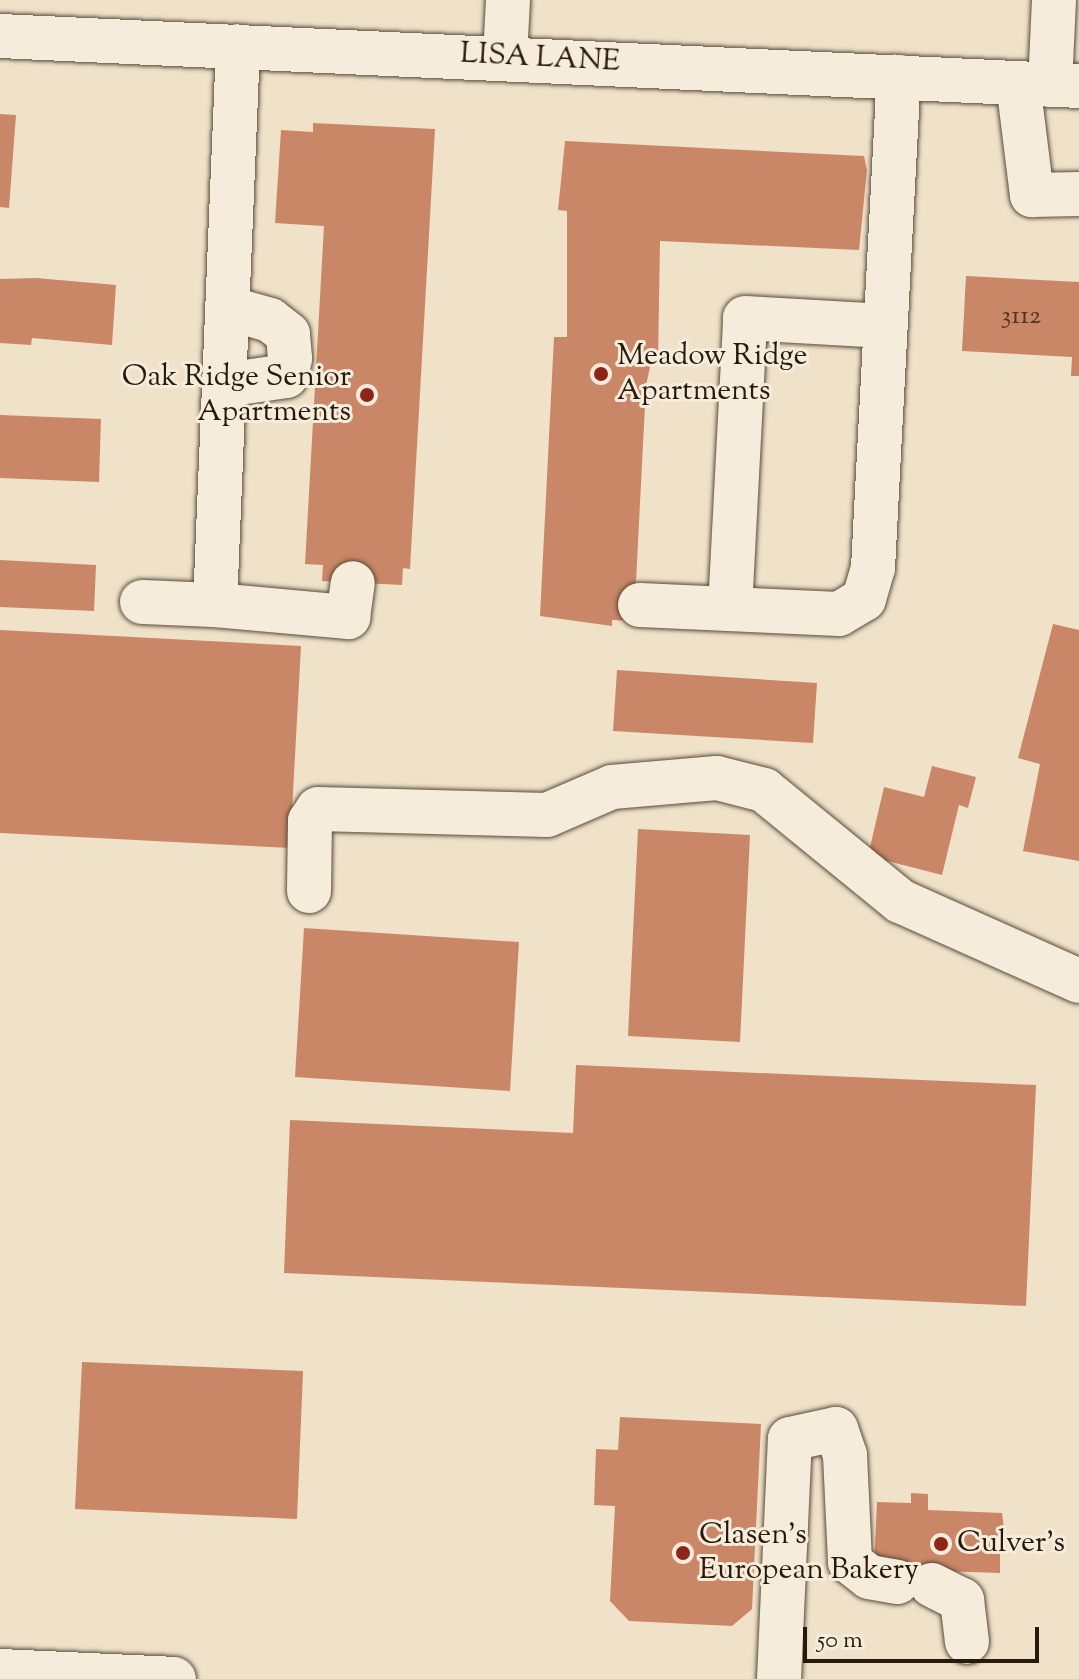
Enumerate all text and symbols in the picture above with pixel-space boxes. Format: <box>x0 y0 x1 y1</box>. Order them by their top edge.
street label: LISA LANE <box>459 37 621 81</box>
house number: 3112 <box>1001 301 1041 333</box>
place label: Meadow Ridge Apartments <box>617 339 808 410</box>
place label: Oak Ridge Senior Apartments <box>122 360 351 430</box>
marker: Meadow Ridge Apartments <box>592 365 610 383</box>
marker: Oak Ridge Senior Apartments <box>358 386 376 404</box>
place label: Clasen's European Bakery <box>699 1518 919 1588</box>
place label: Culver's <box>957 1526 1065 1562</box>
marker: Culver's <box>932 1535 950 1553</box>
marker: Clasen's European Bakery <box>674 1544 692 1562</box>
scale bar <box>807 1611 1043 1661</box>
text: 50 m <box>817 1624 863 1658</box>

